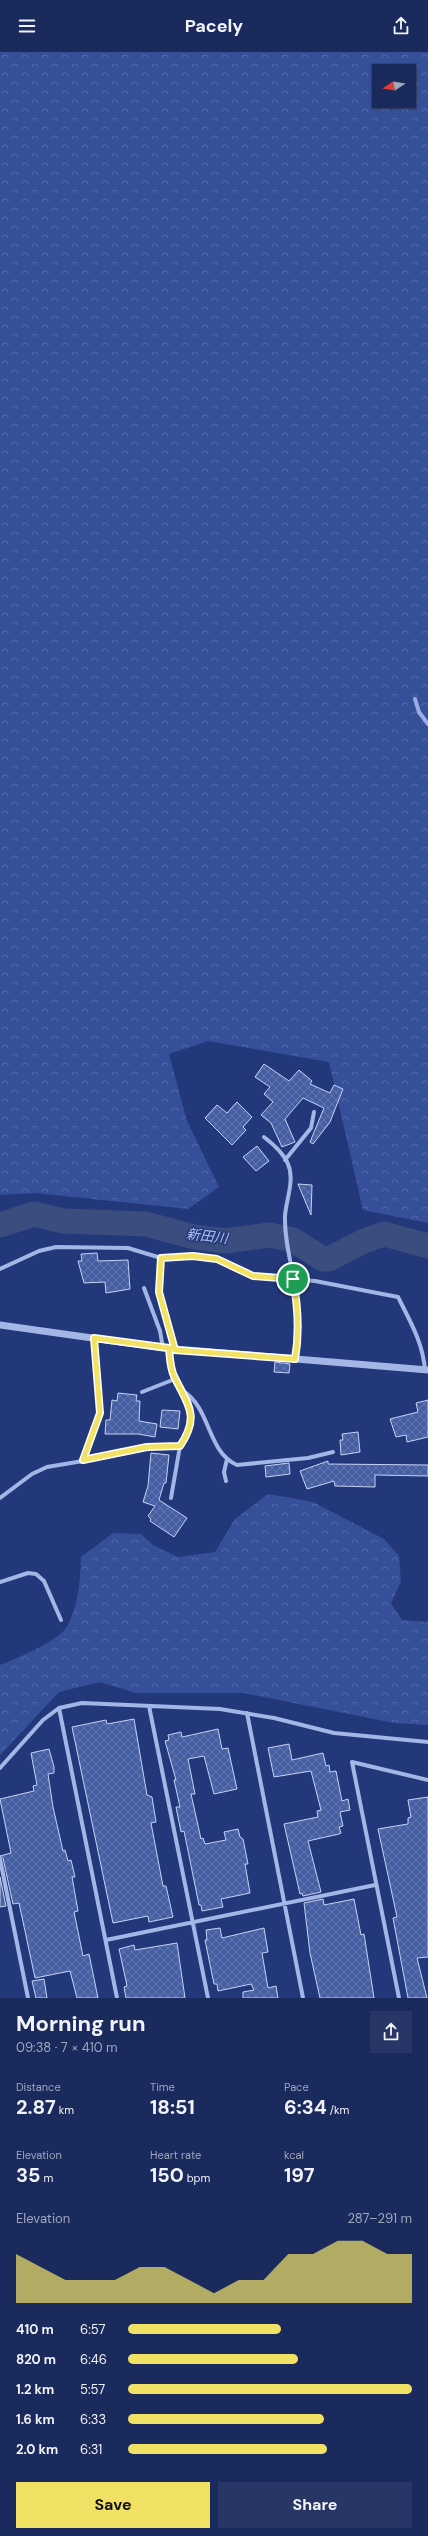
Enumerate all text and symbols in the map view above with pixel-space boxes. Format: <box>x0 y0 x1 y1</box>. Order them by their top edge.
text: Pacely <box>185 14 243 38</box>
icon: menu <box>16 15 38 37</box>
icon: share <box>390 15 412 37</box>
north arrow <box>372 64 416 108</box>
map controls <box>372 64 416 108</box>
water label: 新田川 <box>185 1225 231 1248</box>
pin <box>276 1262 310 1296</box>
icon: arrive <box>282 1268 304 1290</box>
text: Morning run <box>16 2009 146 2038</box>
button: share <box>370 2011 412 2053</box>
text: 09:38 · 7 × 410 m <box>16 2039 118 2056</box>
text: Distance <box>16 2080 61 2094</box>
text: Time <box>150 2080 175 2094</box>
text: Pace <box>284 2080 309 2094</box>
text: 2.87 <box>16 2094 56 2120</box>
text: 18:51 <box>150 2094 195 2120</box>
text: 6:34 <box>284 2094 327 2120</box>
text: km <box>56 2103 74 2117</box>
text: /km <box>327 2103 349 2117</box>
text: Elevation <box>16 2148 62 2162</box>
text: Heart rate <box>150 2148 201 2162</box>
text: kcal <box>284 2148 304 2162</box>
text: 35 <box>16 2162 41 2188</box>
text: 150 <box>150 2162 184 2188</box>
text: 197 <box>284 2162 315 2188</box>
text: m <box>41 2171 53 2185</box>
text: bpm <box>184 2171 210 2185</box>
text: Elevation <box>16 2210 70 2227</box>
text: 287–291 m <box>348 2210 412 2227</box>
text: 410 m <box>16 2321 54 2338</box>
text: 6:57 <box>80 2321 105 2338</box>
text: 820 m <box>16 2351 56 2368</box>
text: 6:46 <box>80 2351 107 2368</box>
text: 1.2 km <box>16 2381 54 2398</box>
text: 5:57 <box>80 2381 105 2398</box>
text: 1.6 km <box>16 2411 55 2428</box>
text: 6:33 <box>80 2411 106 2428</box>
text: 2.0 km <box>16 2441 58 2458</box>
text: 6:31 <box>80 2441 102 2458</box>
button: Save <box>16 2482 210 2528</box>
button: Share <box>218 2482 412 2528</box>

